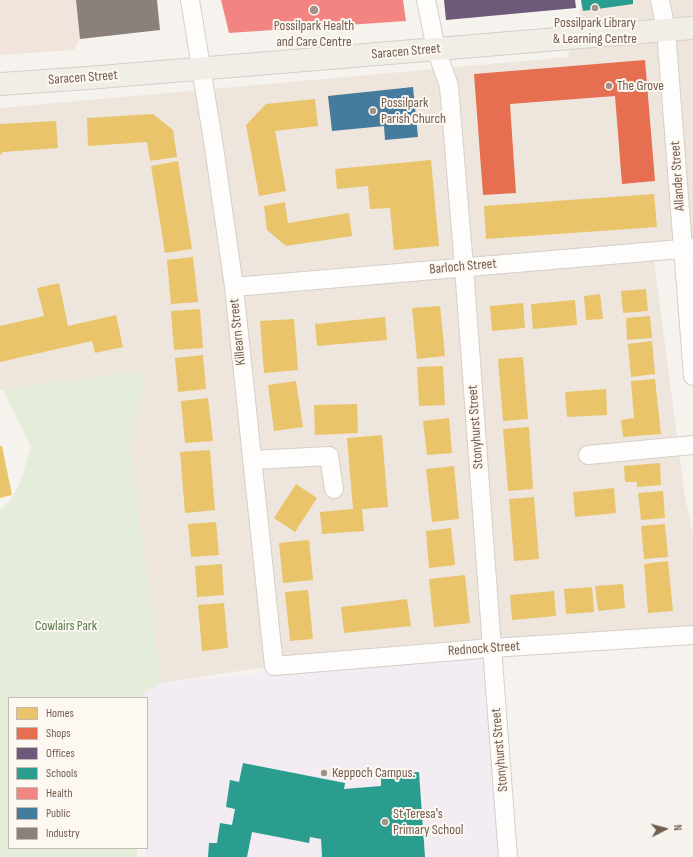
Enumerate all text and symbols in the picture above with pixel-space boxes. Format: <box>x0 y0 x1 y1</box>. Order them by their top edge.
marker: Possilpark Library & Learning Centre <box>590 3 600 13</box>
marker: Possilpark Health and Care Centre <box>308 4 320 16</box>
place label: Possilpark Library & Learning Centre <box>553 15 637 48</box>
place label: Possilpark Health and Care Centre <box>274 18 354 50</box>
street label: Saracen Street <box>371 41 441 63</box>
street label: Saracen Street <box>48 67 118 89</box>
place label: The Grove <box>617 78 664 94</box>
marker: The Grove <box>604 81 614 91</box>
place label: Possilpark Parish Church <box>381 95 446 128</box>
marker: Possilpark Parish Church <box>368 106 378 116</box>
street label: Allander Street <box>667 140 689 212</box>
street label: Barloch Street <box>429 256 497 278</box>
street label: Killearn Street <box>226 298 250 366</box>
street label: Stonyhurst Street <box>465 385 487 469</box>
park label: Cowlairs Park <box>35 618 97 634</box>
street label: Rednock Street <box>447 638 521 660</box>
legend <box>8 697 148 849</box>
text: Homes <box>46 706 74 721</box>
street label: Stonyhurst Street <box>488 707 512 793</box>
text: Shops <box>46 726 71 741</box>
text: Offices <box>46 746 75 761</box>
place label: Keppoch Campus. <box>332 765 415 781</box>
text: Schools <box>46 766 78 781</box>
marker: Keppoch Campus. <box>319 768 329 778</box>
text: Health <box>46 786 73 801</box>
text: Public <box>46 806 71 821</box>
place label: St Teresa's Primary School <box>393 806 463 838</box>
north arrow <box>645 809 685 849</box>
marker: St Teresa's Primary School <box>380 817 390 827</box>
text: N <box>671 824 684 831</box>
text: Industry <box>46 826 80 841</box>

